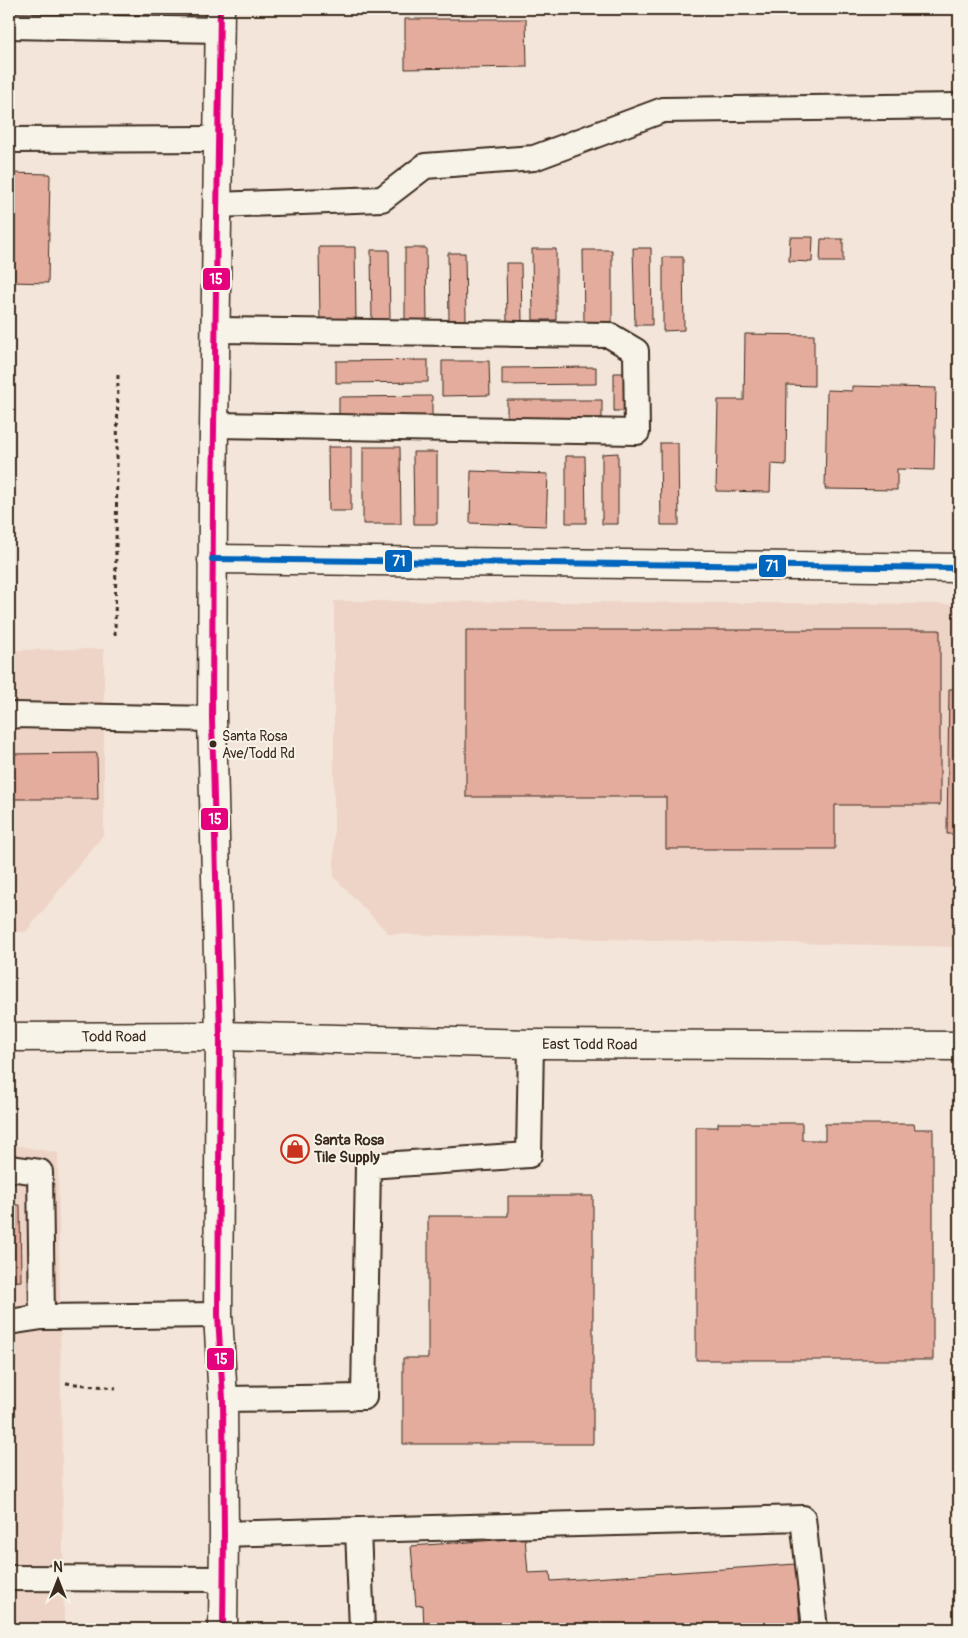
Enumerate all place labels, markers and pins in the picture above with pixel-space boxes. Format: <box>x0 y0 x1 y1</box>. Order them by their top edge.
place label: Santa Rosa Ave/Todd Rd <box>222 728 295 762</box>
marker: Santa Rosa Ave/Todd Rd <box>208 739 218 749</box>
place label: Santa Rosa Tile Supply <box>313 1131 384 1167</box>
shop icon: Santa Rosa Tile Supply <box>280 1134 310 1164</box>

